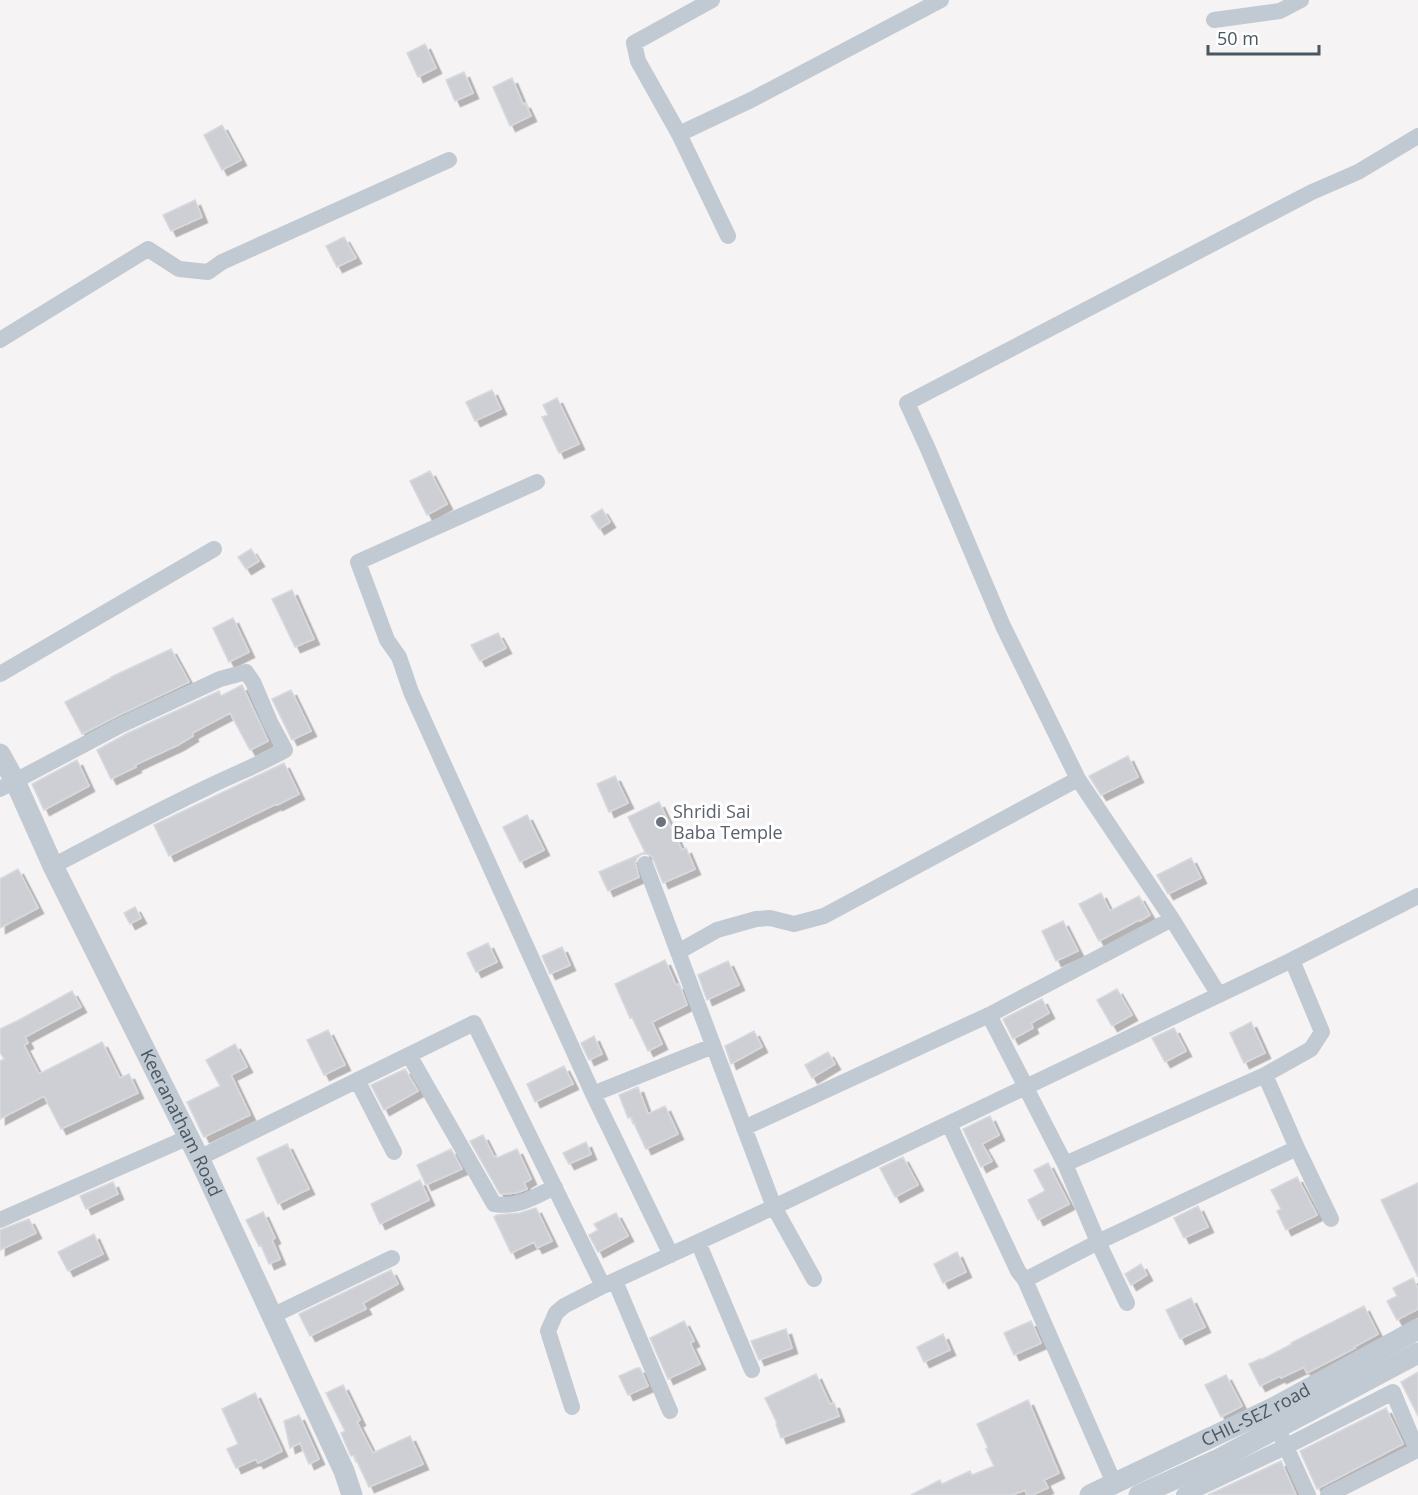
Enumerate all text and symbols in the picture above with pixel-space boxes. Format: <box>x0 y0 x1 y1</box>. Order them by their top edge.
scale bar <box>1208 18 1319 56</box>
text: 50 m <box>1217 26 1259 50</box>
place label: Shridi Sai Baba Temple <box>673 799 783 844</box>
marker: Shridi Sai Baba Temple <box>654 815 668 829</box>
street label: Keeranatham Road <box>135 1045 228 1200</box>
street label: CHIL-SEZ road <box>1197 1377 1314 1451</box>

